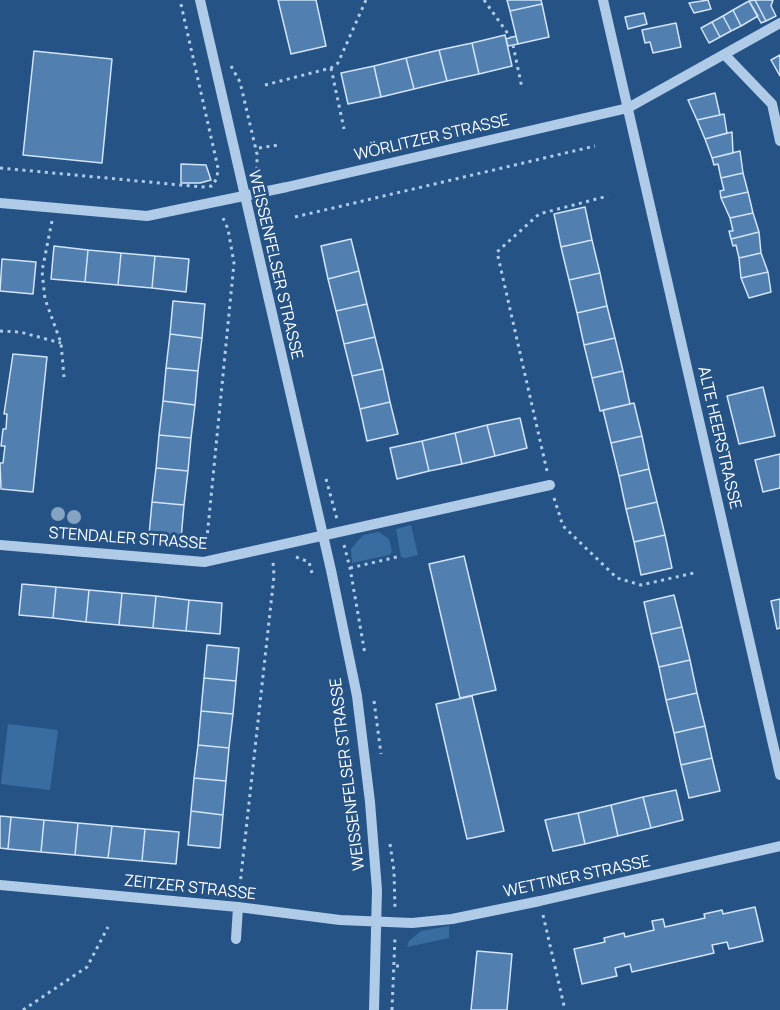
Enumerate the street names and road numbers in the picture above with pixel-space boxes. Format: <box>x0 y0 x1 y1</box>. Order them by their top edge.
street label: WÖRLITZER STRASSE <box>353 111 511 165</box>
street label: WEISSENFELSER STRASSE <box>244 168 306 362</box>
street label: ALTE HEERSTRASSE <box>693 365 745 511</box>
street label: STENDALER STRASSE <box>48 524 208 554</box>
street label: WEISSENFELSER STRASSE <box>327 677 369 871</box>
street label: WETTINER STRASSE <box>502 852 652 902</box>
street label: ZEITZER STRASSE <box>123 872 257 904</box>

